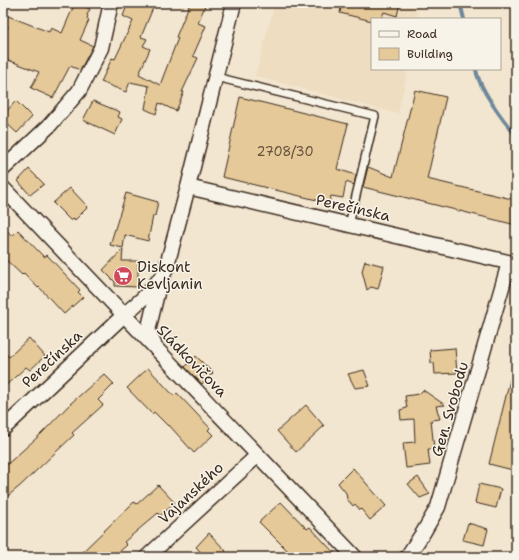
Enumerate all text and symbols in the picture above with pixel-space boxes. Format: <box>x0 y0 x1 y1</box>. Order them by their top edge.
legend <box>371 18 501 70</box>
text: Road <box>407 26 438 42</box>
text: Building <box>407 46 453 62</box>
house number: 2708/30 <box>256 143 314 160</box>
street label: Perečínska <box>314 190 393 226</box>
place label: Diskont Kevljanin <box>137 257 202 294</box>
supermarket icon: Diskont Kevljanin <box>112 265 134 287</box>
street label: Sládkovičova <box>152 320 232 402</box>
street label: Perečínska <box>17 325 87 392</box>
street label: Gen. Svobodu <box>427 359 473 459</box>
street label: Vajanského <box>154 458 228 528</box>

